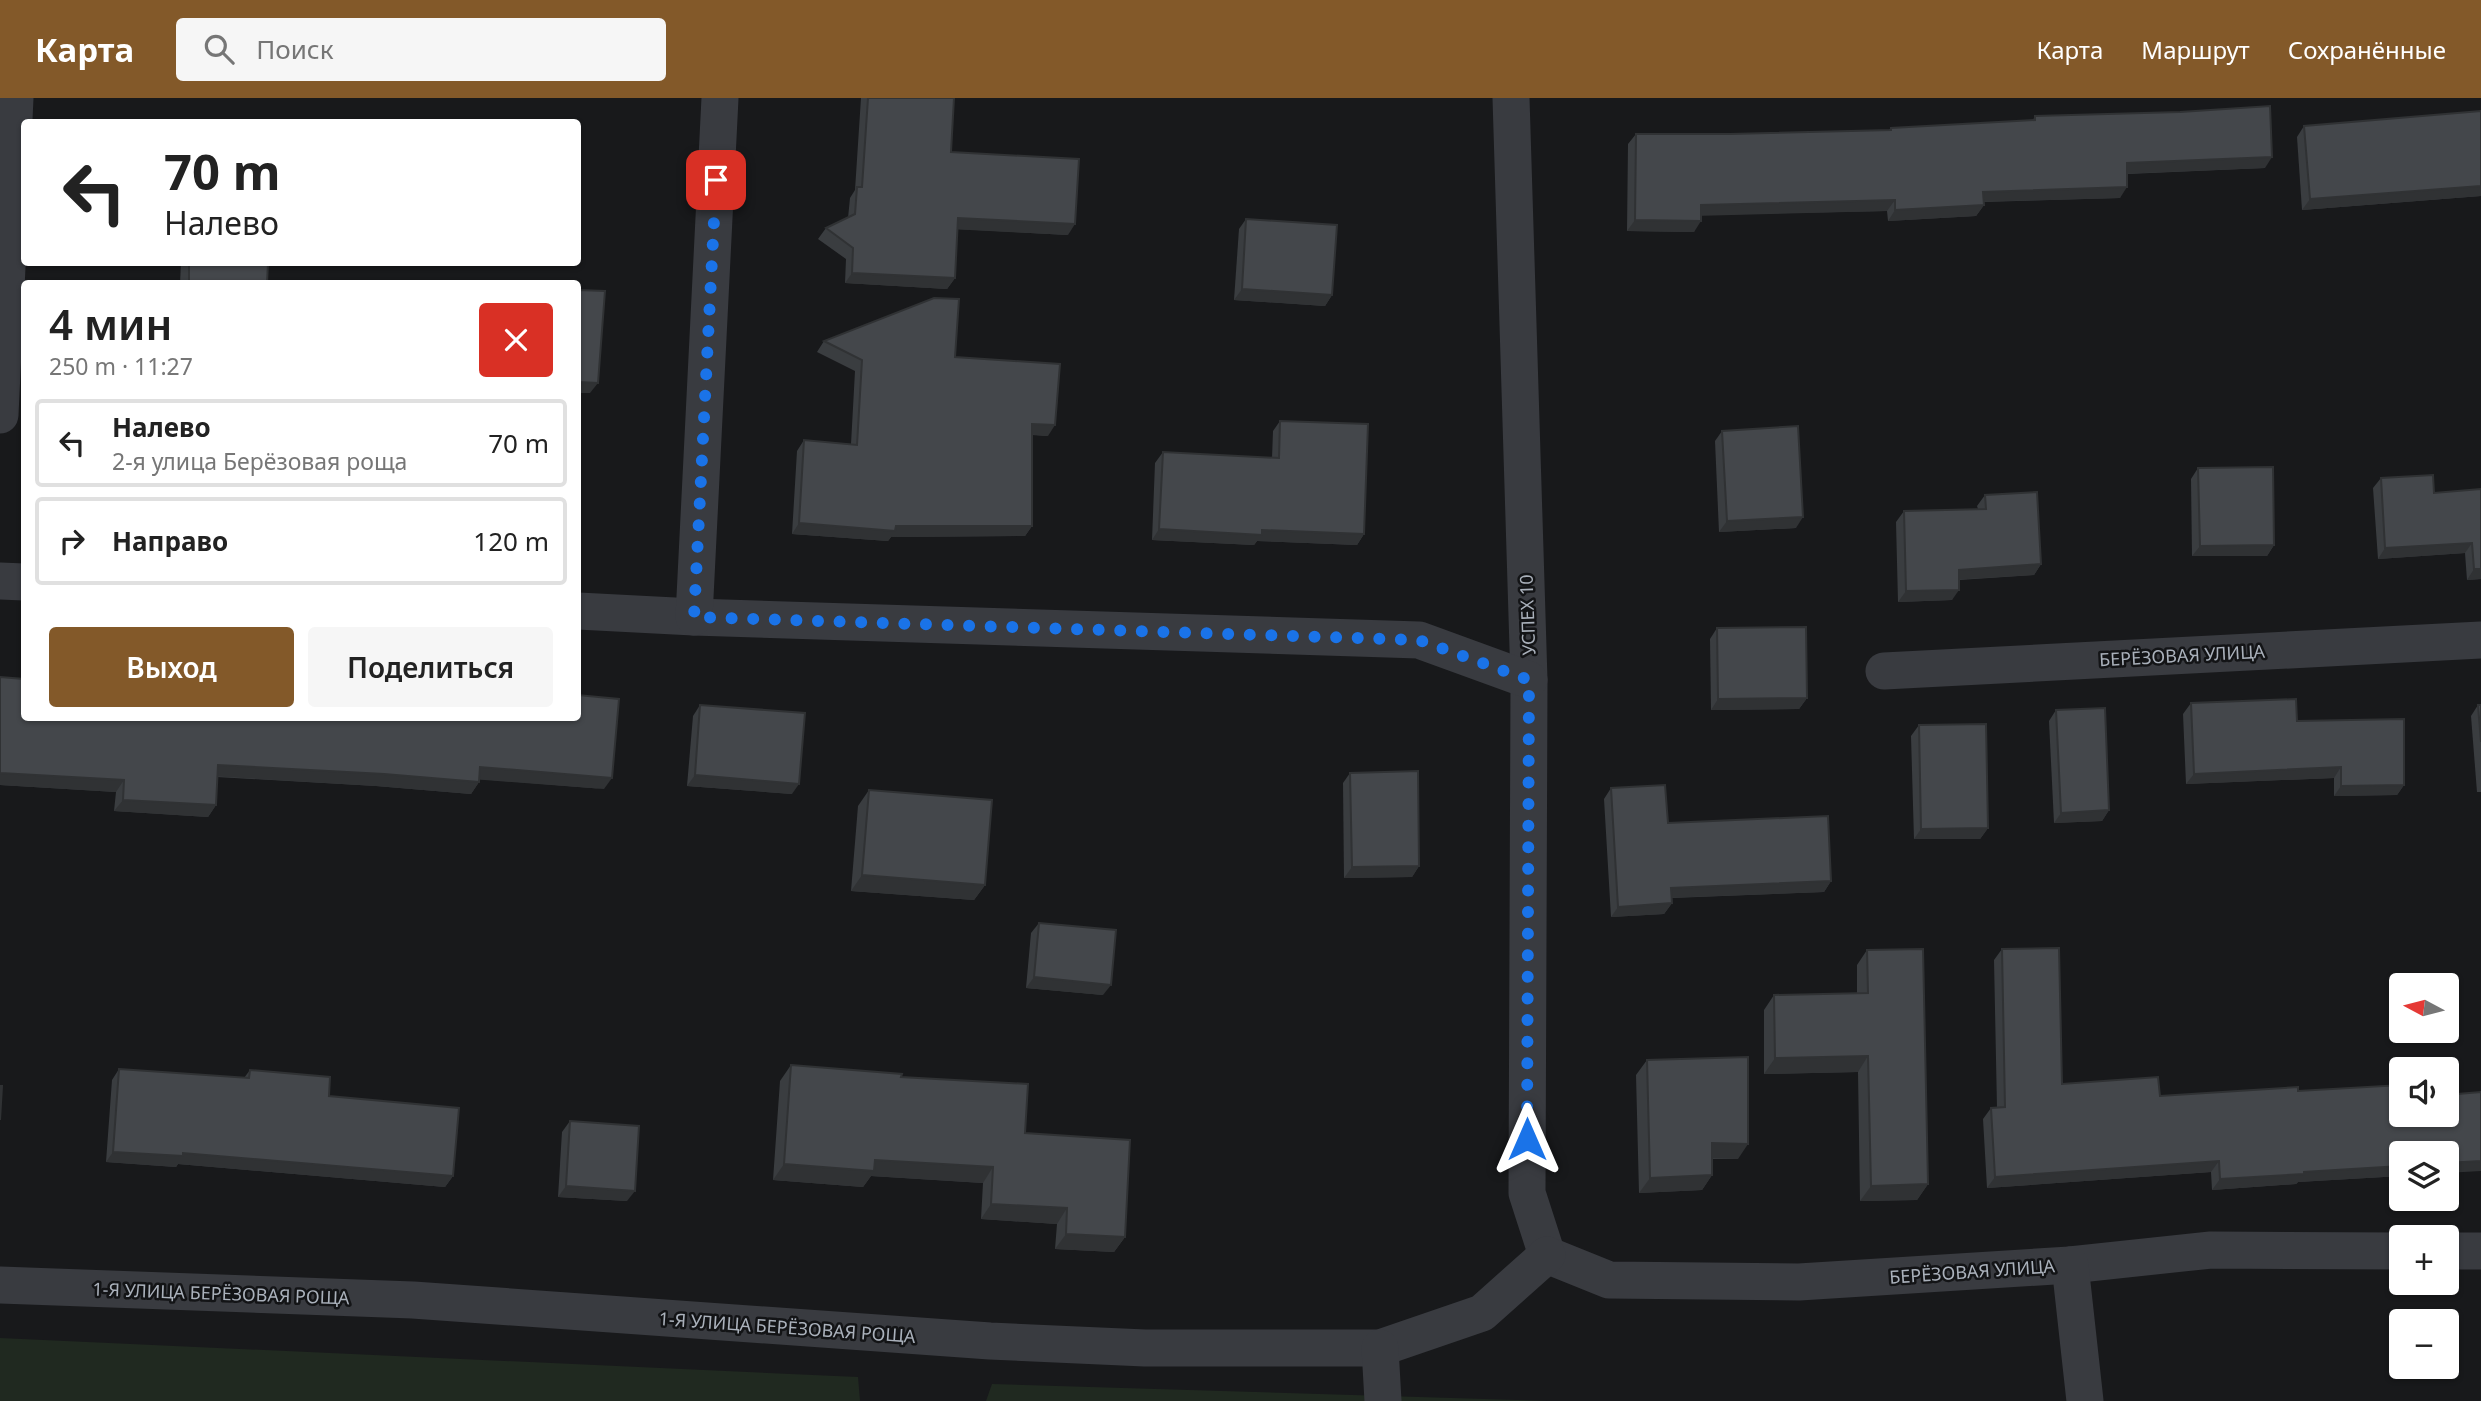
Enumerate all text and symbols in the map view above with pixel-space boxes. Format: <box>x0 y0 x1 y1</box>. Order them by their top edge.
search box <box>176 18 666 81</box>
text: Карта <box>35 27 134 72</box>
icon: search <box>200 30 238 68</box>
text: Поиск <box>256 31 333 67</box>
text: Карта <box>2036 33 2103 66</box>
text: Маршрут <box>2141 33 2250 66</box>
text: Сохранённые <box>2288 33 2446 66</box>
text: 70 m <box>164 138 281 204</box>
icon: left <box>49 147 140 238</box>
pin <box>686 150 746 210</box>
icon: arrive <box>697 161 735 199</box>
text: Налево <box>164 201 279 244</box>
text: 4 мин <box>49 295 172 352</box>
button: close <box>479 303 553 377</box>
text: 250 m · 11:27 <box>49 350 193 382</box>
text: Налево <box>112 409 211 445</box>
icon: left <box>53 424 91 462</box>
text: 70 m <box>488 425 549 461</box>
text: 2-я улица Берёзовая роща <box>112 445 407 477</box>
icon: right <box>53 522 91 560</box>
text: Направо <box>112 523 228 559</box>
text: 120 m <box>473 523 549 559</box>
street label: УСПЕХ 10 <box>1514 574 1540 656</box>
button: Выход <box>49 627 294 707</box>
button: Поделиться <box>308 627 553 707</box>
street label: БЕРЁЗОВАЯ УЛИЦА <box>2099 639 2266 671</box>
north arrow <box>2389 973 2459 1043</box>
map controls <box>2389 973 2459 1379</box>
button: sound <box>2389 1057 2459 1127</box>
position arrow <box>1490 1102 1564 1176</box>
button: layers <box>2389 1141 2459 1211</box>
button: + <box>2389 1225 2459 1295</box>
street label: БЕРЁЗОВАЯ УЛИЦА <box>1888 1253 2056 1289</box>
street label: 1-Я УЛИЦА БЕРЁЗОВАЯ РОЩА <box>92 1277 351 1310</box>
street label: 1-Я УЛИЦА БЕРЁЗОВАЯ РОЩА <box>658 1306 917 1348</box>
button: − <box>2389 1309 2459 1379</box>

